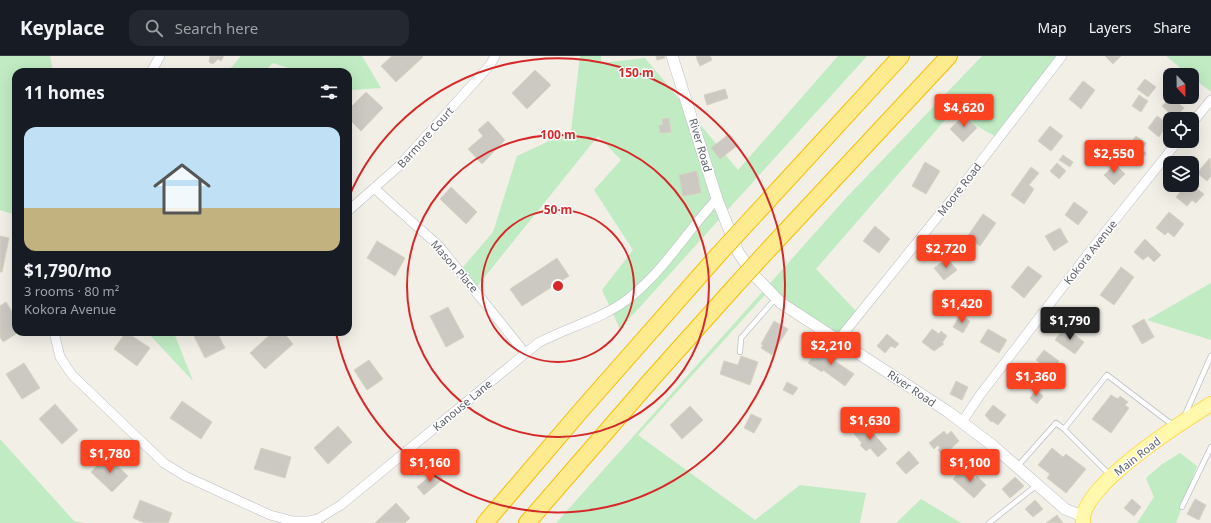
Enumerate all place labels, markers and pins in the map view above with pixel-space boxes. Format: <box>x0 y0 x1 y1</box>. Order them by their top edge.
pin: $4,620 <box>931 94 997 128</box>
pin: $2,550 <box>1081 140 1147 174</box>
pin: $2,720 <box>913 235 979 269</box>
centre of rings <box>551 279 565 293</box>
pin: $1,420 <box>929 290 995 324</box>
pin: $1,790 <box>1037 307 1103 341</box>
pin: $2,210 <box>798 332 864 366</box>
pin: $1,360 <box>1003 363 1069 397</box>
pin: $1,630 <box>837 407 903 441</box>
pin: $1,780 <box>77 440 143 474</box>
pin: $1,160 <box>397 449 463 483</box>
pin: $1,100 <box>937 449 1003 483</box>

